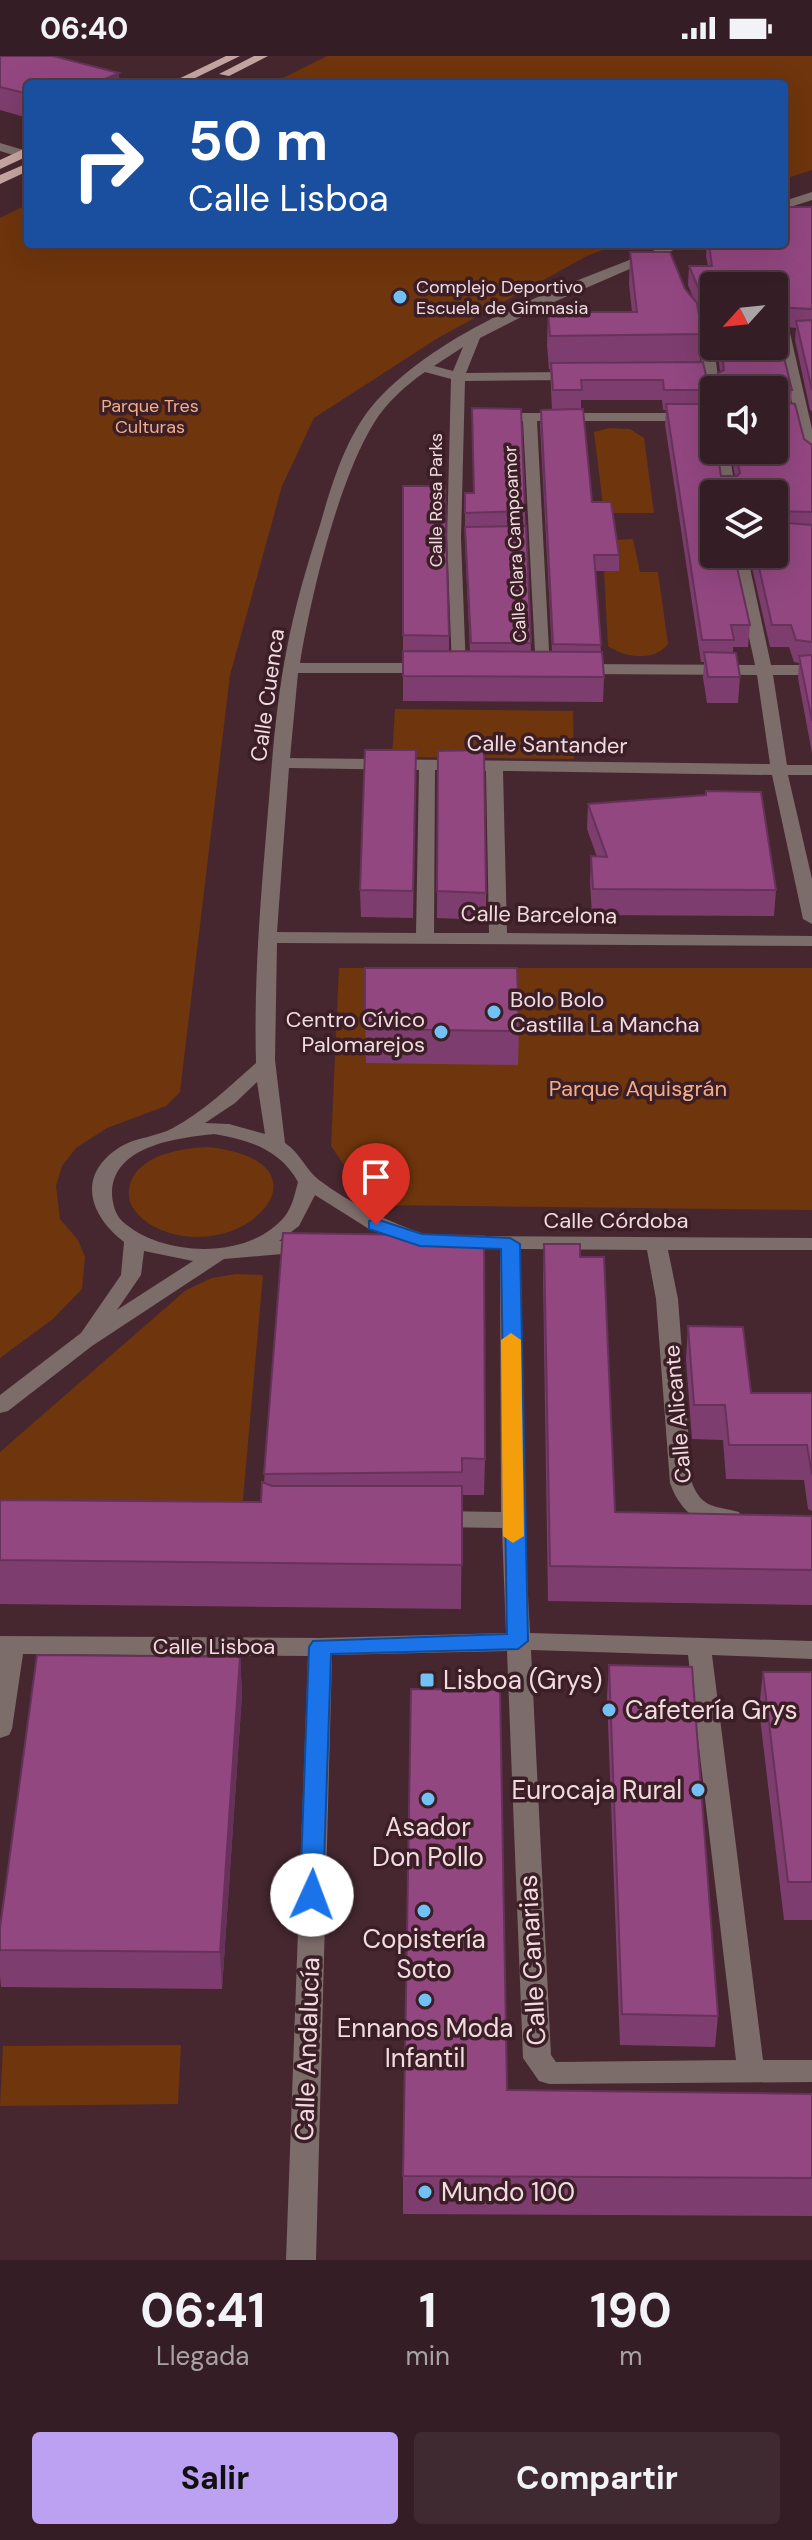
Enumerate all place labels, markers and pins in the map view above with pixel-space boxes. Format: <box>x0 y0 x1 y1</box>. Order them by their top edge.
place label: Complejo Deportivo Escuela de Gimnasia <box>416 275 588 320</box>
marker: Complejo Deportivo Escuela de Gimnasia <box>391 288 409 306</box>
place label: Bolo Bolo Castilla La Mancha <box>510 985 700 1039</box>
marker: Bolo Bolo Castilla La Mancha <box>485 1003 503 1021</box>
place label: Centro Cívico Palomarejos <box>286 1005 425 1059</box>
marker: Centro Cívico Palomarejos <box>432 1023 450 1041</box>
pin <box>342 1143 410 1225</box>
place label: Lisboa (Grys) <box>443 1663 602 1697</box>
marker: Lisboa (Grys) <box>418 1671 436 1689</box>
place label: Cafetería Grys <box>625 1693 798 1727</box>
marker: Cafetería Grys <box>600 1701 618 1719</box>
place label: Eurocaja Rural <box>512 1773 682 1807</box>
marker: Eurocaja Rural <box>689 1781 707 1799</box>
marker: Asador Don Pollo <box>419 1790 437 1808</box>
place label: Asador Don Pollo <box>372 1810 484 1874</box>
marker: Copistería Soto <box>415 1902 433 1920</box>
place label: Copistería Soto <box>362 1922 486 1986</box>
marker: Ennanos Moda Infantil <box>416 1991 434 2009</box>
place label: Ennanos Moda Infantil <box>337 2011 513 2075</box>
place label: Mundo 100 <box>441 2175 575 2209</box>
marker: Mundo 100 <box>416 2183 434 2201</box>

